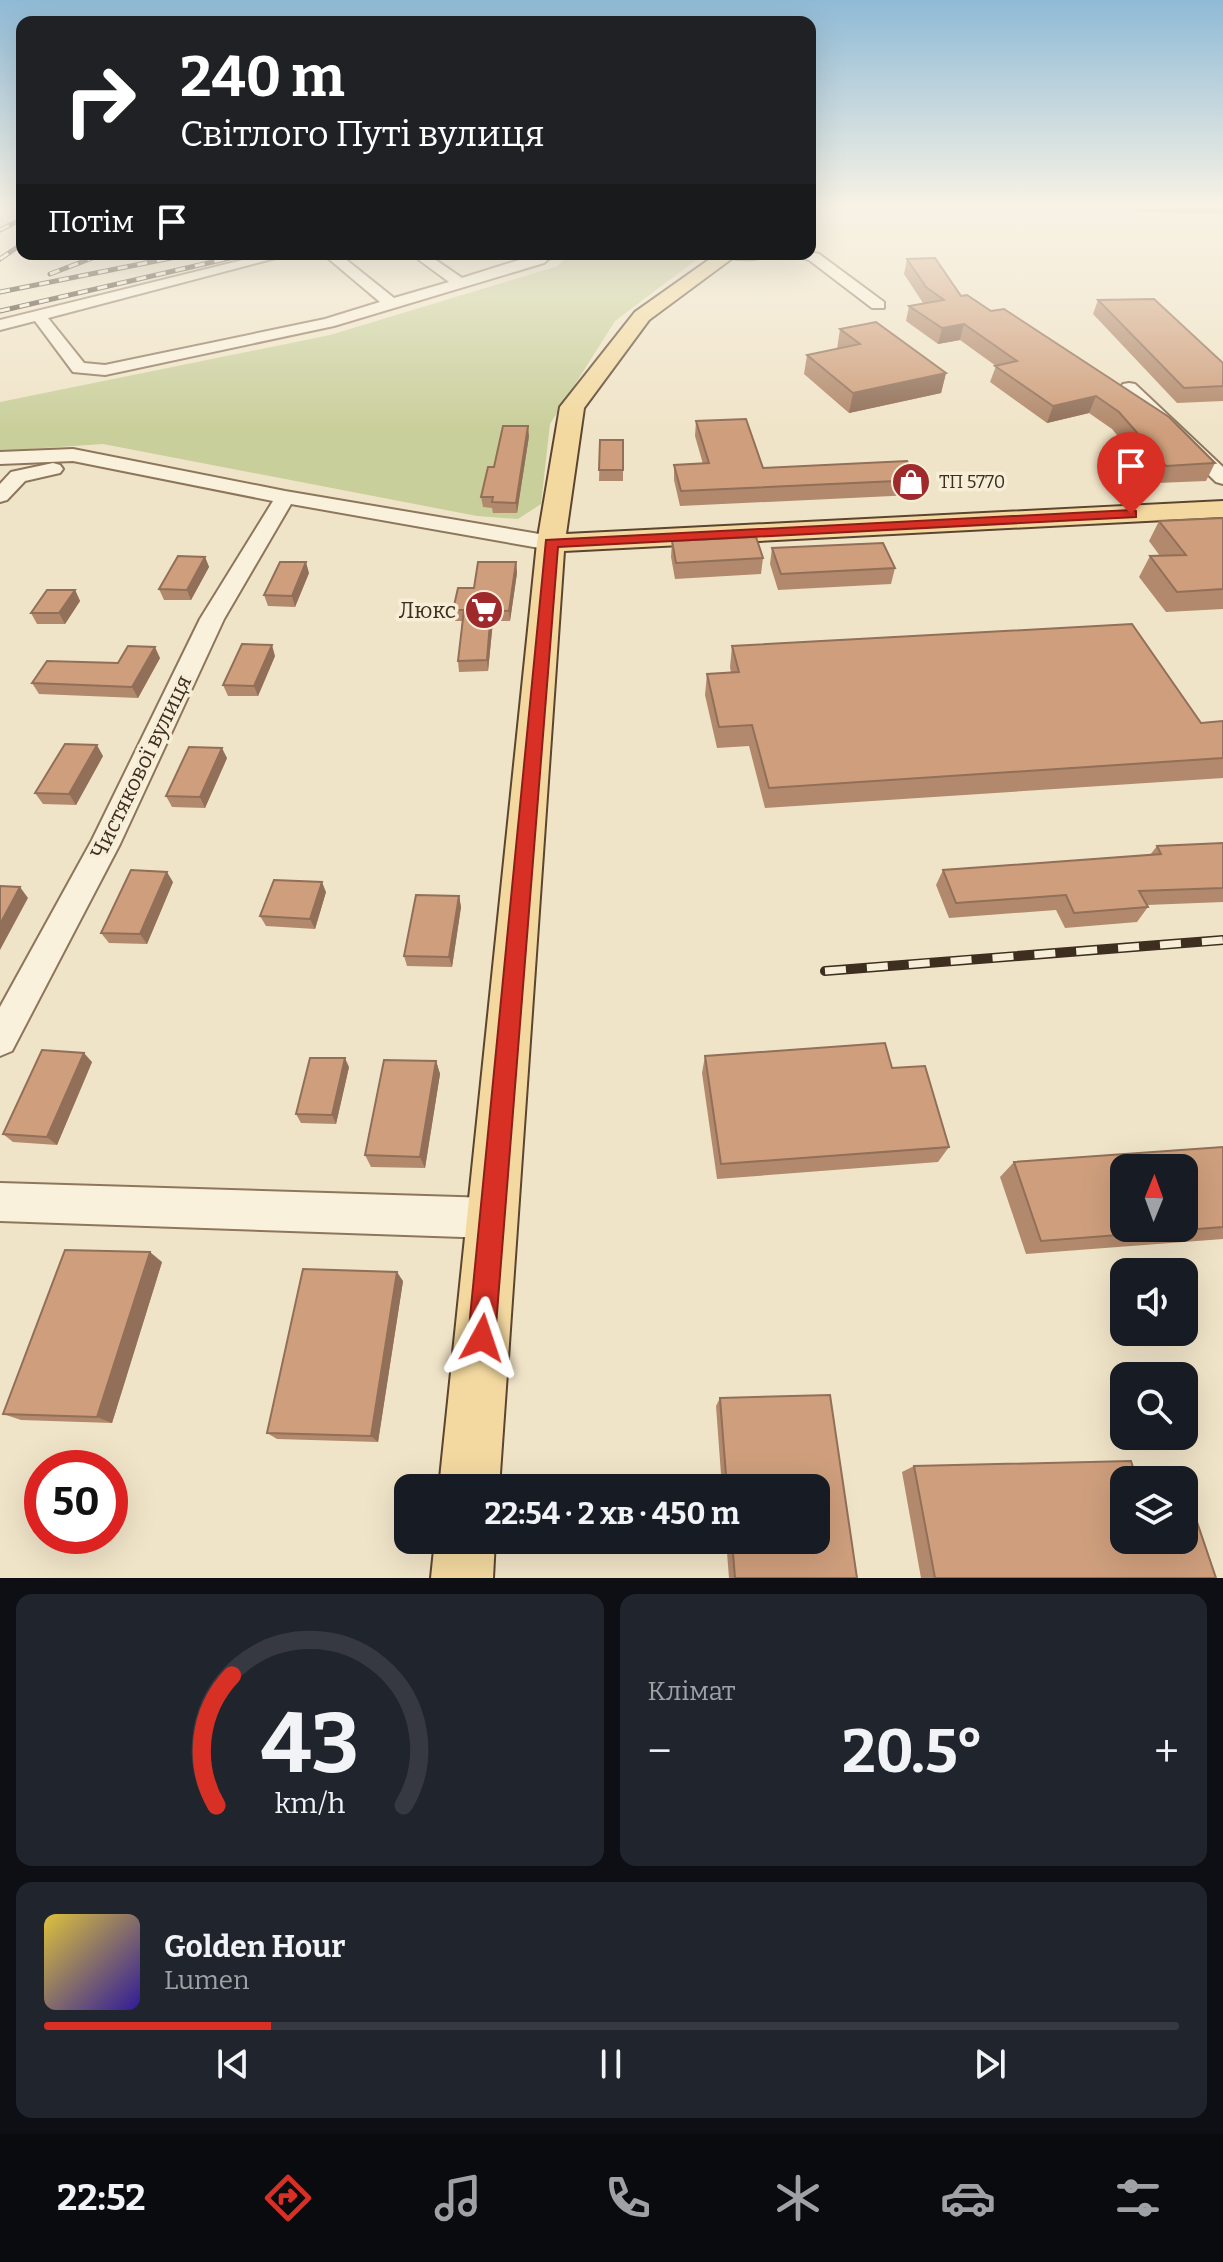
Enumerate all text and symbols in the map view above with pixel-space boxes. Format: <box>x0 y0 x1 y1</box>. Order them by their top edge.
text: 240 m <box>180 44 345 111</box>
icon: right <box>48 48 152 152</box>
text: Світлого Путі вулиця <box>180 112 544 156</box>
icon: arrive <box>150 200 194 244</box>
text: Потім <box>48 204 134 240</box>
pin <box>1097 432 1165 514</box>
icon: arrive <box>1109 444 1153 488</box>
shop icon: ТП 5770 <box>890 461 932 503</box>
place label: ТП 5770 <box>939 471 1005 493</box>
supermarket icon: Люкс <box>463 589 505 631</box>
place label: Люкс <box>399 597 456 624</box>
street label: Чистякової вулиця <box>85 671 197 863</box>
north arrow <box>1110 1154 1198 1242</box>
map controls <box>1110 1154 1198 1554</box>
button: sound <box>1110 1258 1198 1346</box>
position arrow <box>440 1296 524 1380</box>
button: search <box>1110 1362 1198 1450</box>
speed limit sign: 50 <box>24 1450 128 1554</box>
button: layers <box>1110 1466 1198 1554</box>
text: 22:54 · 2 хв · 450 m <box>484 1496 740 1532</box>
text: Клімат <box>648 1676 735 1707</box>
text: 43 <box>260 1694 359 1794</box>
text: 20.5° <box>842 1716 984 1788</box>
text: − <box>648 1725 672 1778</box>
text: + <box>1154 1725 1179 1778</box>
text: km/h <box>274 1786 345 1821</box>
text: Golden Hour <box>164 1929 345 1965</box>
text: Lumen <box>164 1965 250 1996</box>
icon: previous <box>211 2042 255 2086</box>
icon: pause <box>589 2042 633 2086</box>
icon: next <box>968 2042 1012 2086</box>
icon: directions <box>260 2170 316 2226</box>
icon: music <box>430 2170 486 2226</box>
icon: phone <box>600 2170 656 2226</box>
icon: climate <box>770 2170 826 2226</box>
icon: car <box>940 2170 996 2226</box>
icon: filters <box>1110 2170 1166 2226</box>
text: 22:52 <box>57 2176 145 2220</box>

